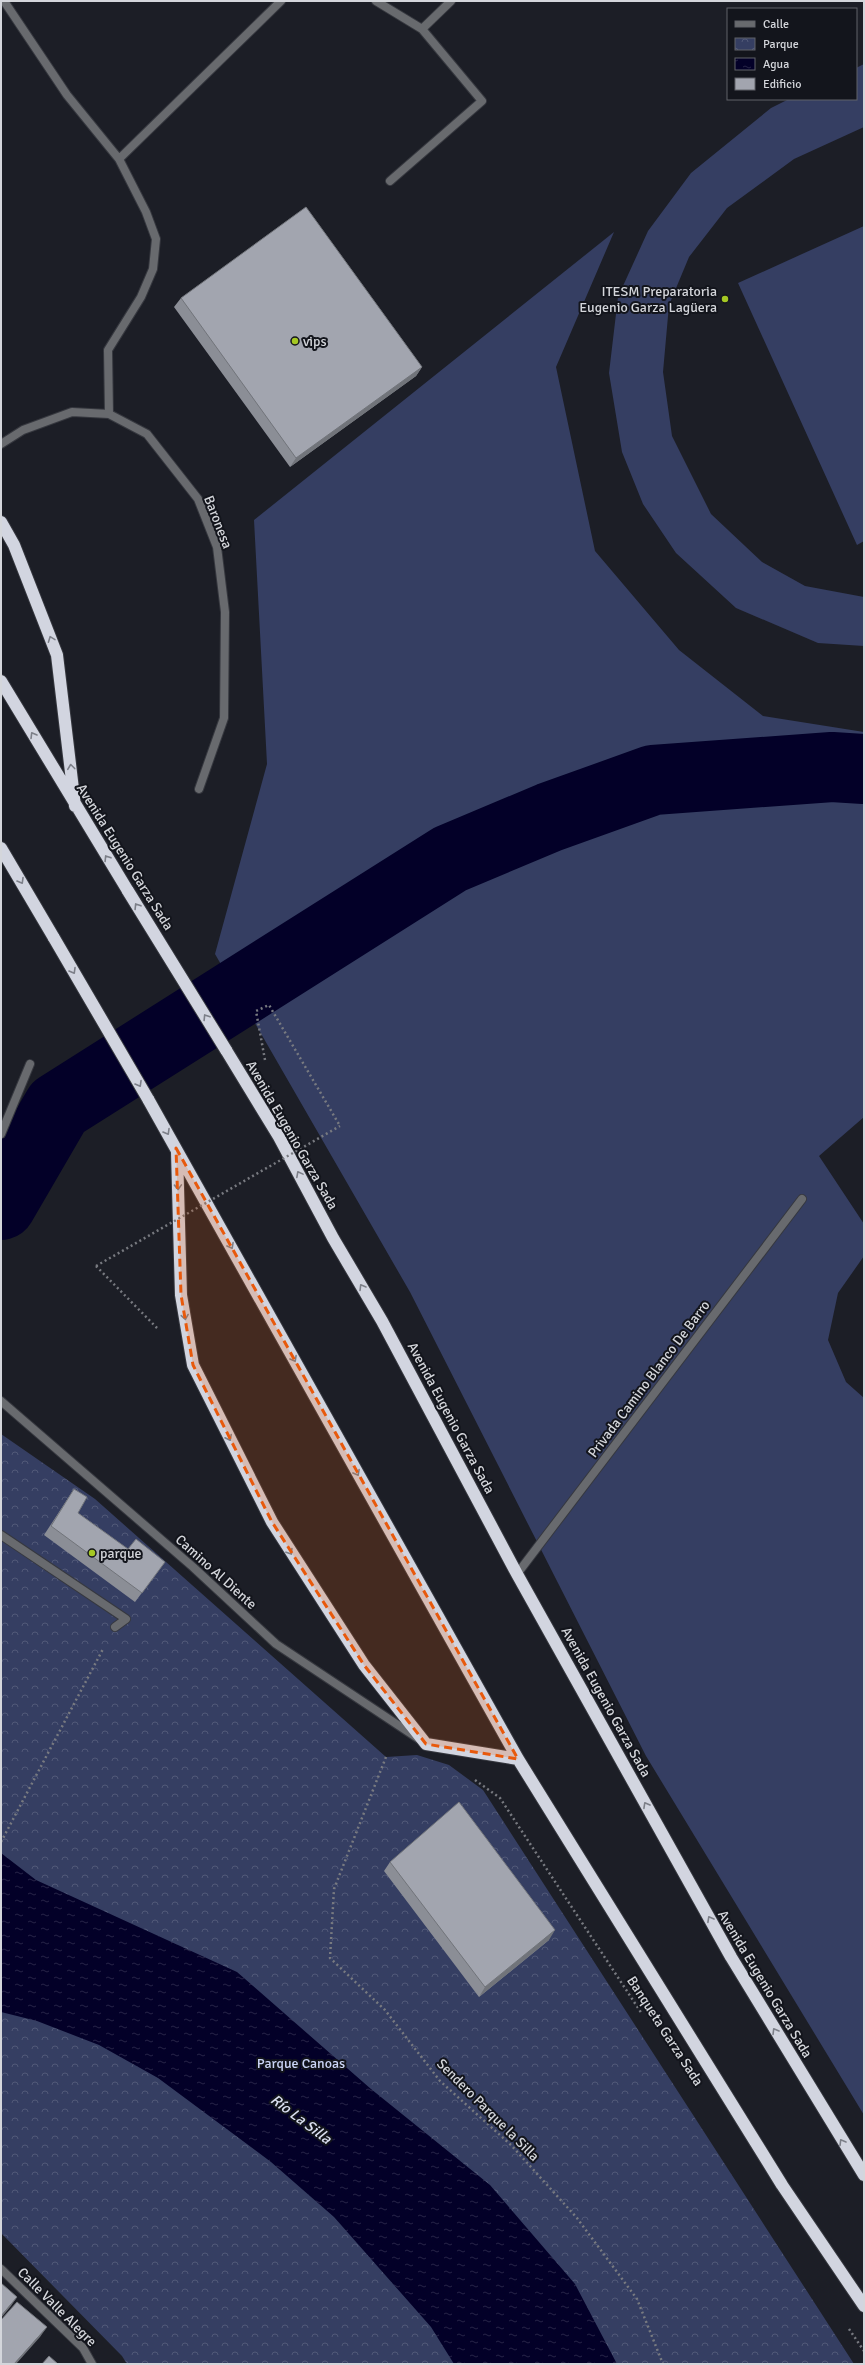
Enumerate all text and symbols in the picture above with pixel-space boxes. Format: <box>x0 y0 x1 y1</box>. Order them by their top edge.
legend <box>727 8 857 100</box>
text: Calle <box>763 17 789 32</box>
text: Parque <box>763 37 799 52</box>
text: Agua <box>763 57 789 72</box>
text: Edificio <box>763 77 801 92</box>
place label: ITESM Preparatoria Eugenio Garza Lagüera <box>579 283 717 316</box>
marker: ITESM Preparatoria Eugenio Garza Lagüera <box>720 294 730 304</box>
place label: vips <box>303 333 327 350</box>
marker: vips <box>290 336 300 346</box>
street label: Baronesa <box>200 493 236 551</box>
one-way arrow <box>47 636 55 643</box>
one-way arrow <box>30 732 37 739</box>
one-way arrow <box>66 764 75 770</box>
street label: Avenida Eugenio Garza Sada <box>73 781 177 933</box>
one-way arrow <box>105 855 112 862</box>
one-way arrow <box>16 877 23 884</box>
one-way arrow <box>135 903 142 910</box>
one-way arrow <box>69 967 76 974</box>
one-way arrow <box>203 1014 210 1021</box>
street label: Avenida Eugenio Garza Sada <box>242 1057 342 1213</box>
one-way arrow <box>134 1080 141 1087</box>
one-way arrow <box>163 1128 170 1136</box>
one-way arrow <box>296 1171 303 1178</box>
one-way arrow <box>173 1184 182 1190</box>
one-way arrow <box>226 1242 233 1249</box>
one-way arrow <box>359 1284 367 1291</box>
street label: Privada Camino Blanco De Barro <box>584 1297 714 1461</box>
one-way arrow <box>180 1314 188 1320</box>
street label: Avenida Eugenio Garza Sada <box>404 1339 498 1497</box>
one-way arrow <box>290 1355 297 1362</box>
one-way arrow <box>224 1433 232 1441</box>
one-way arrow <box>353 1469 360 1476</box>
street label: Camino Al Diente <box>172 1531 260 1613</box>
place label: parque <box>100 1545 142 1562</box>
marker: parque <box>87 1548 97 1558</box>
one-way arrow <box>286 1548 293 1555</box>
street label: Avenida Eugenio Garza Sada <box>558 1624 654 1780</box>
one-way arrow <box>644 1802 651 1809</box>
street label: Avenida Eugenio Garza Sada <box>714 1907 816 2061</box>
one-way arrow <box>707 1916 714 1923</box>
street label: Banqueta Garza Sada <box>623 1973 707 2089</box>
one-way arrow <box>773 2028 780 2035</box>
park label: Parque Canoas <box>257 2055 345 2072</box>
street label: Sendero Parque la Silla <box>433 2055 543 2165</box>
water label: Río La Silla <box>267 2090 335 2148</box>
one-way arrow <box>840 2139 847 2146</box>
street label: Calle Valle Alegre <box>14 2264 100 2350</box>

